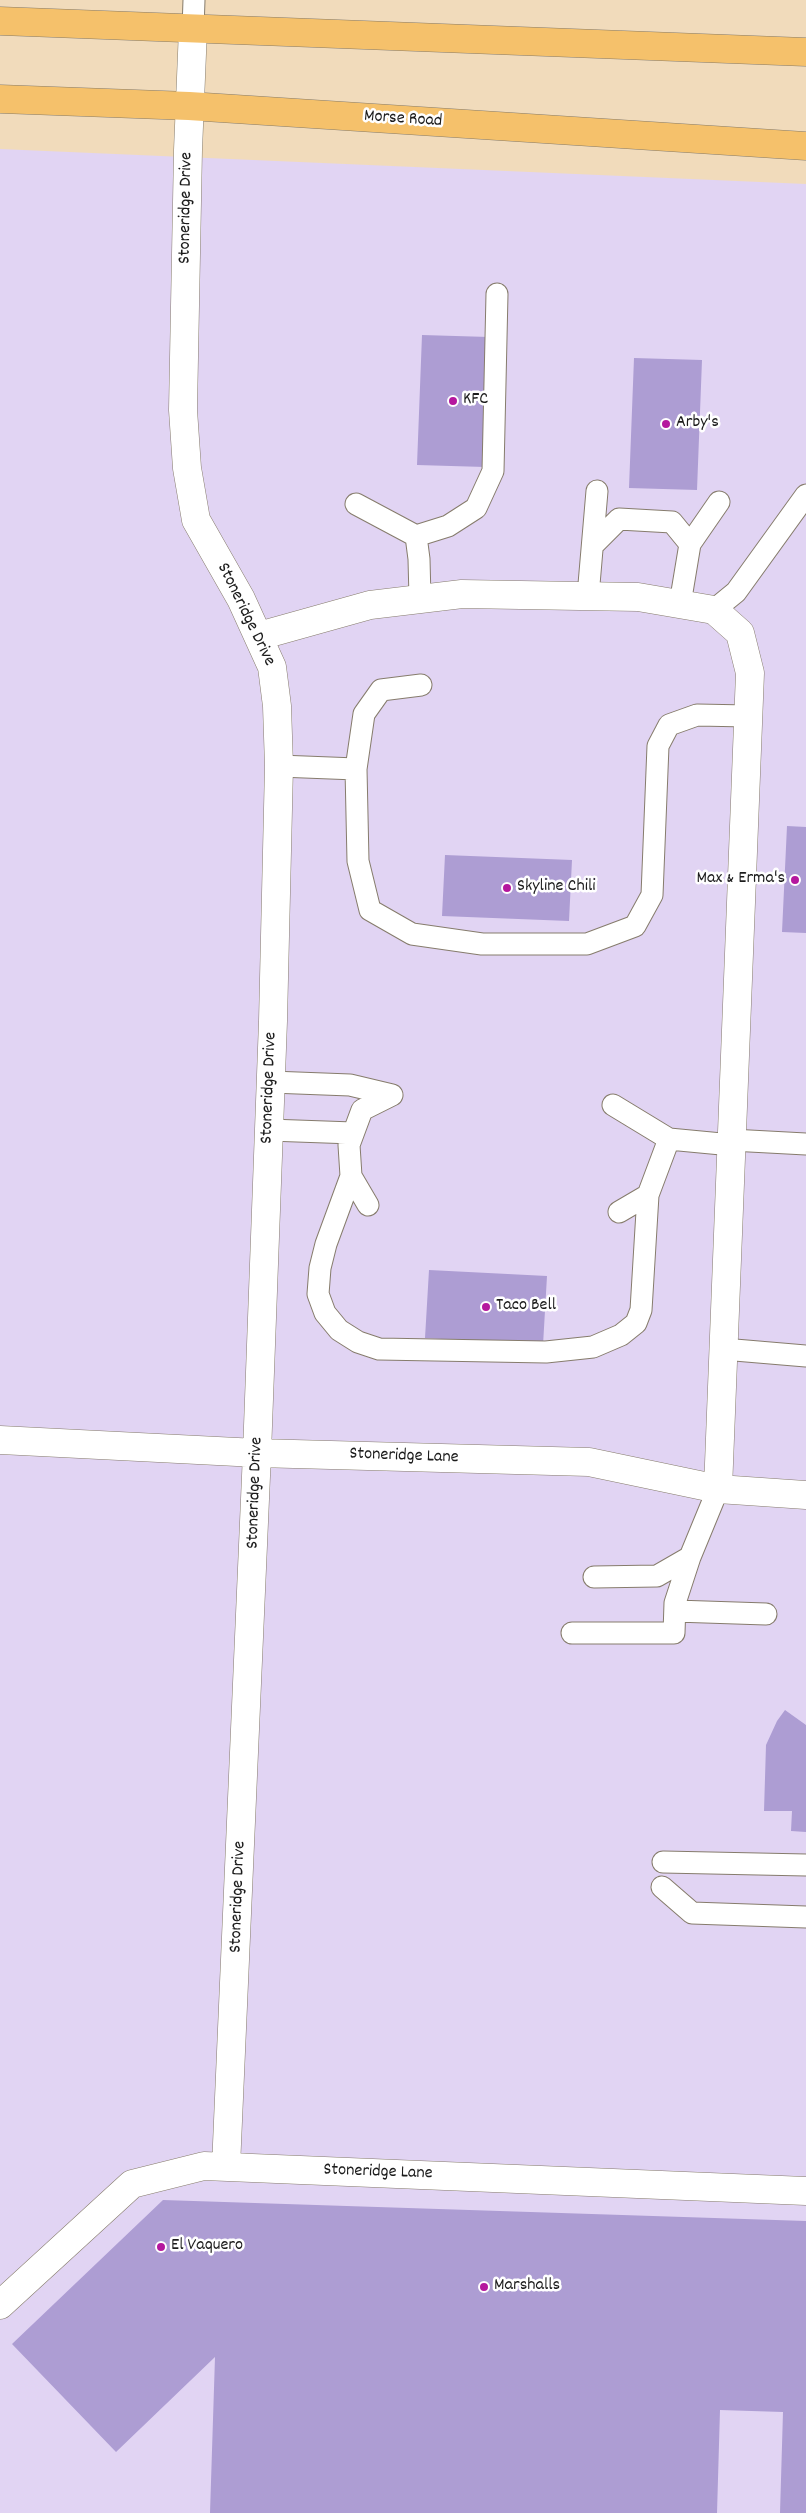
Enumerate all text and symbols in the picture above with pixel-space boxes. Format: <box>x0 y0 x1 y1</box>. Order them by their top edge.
street label: Morse Road <box>363 106 443 134</box>
street label: Stoneridge Drive <box>175 152 199 264</box>
place label: KFC <box>463 390 488 412</box>
marker: KFC <box>447 395 459 407</box>
place label: Arby's <box>676 413 719 435</box>
marker: Arby's <box>660 418 672 430</box>
street label: Stoneridge Drive <box>211 560 279 670</box>
place label: Max & Erma's <box>696 869 785 891</box>
marker: Max & Erma's <box>789 874 801 886</box>
place label: Skyline Chili <box>517 877 596 899</box>
marker: Skyline Chili <box>501 882 513 894</box>
street label: Stoneridge Drive <box>257 1032 283 1144</box>
place label: Taco Bell <box>496 1296 556 1318</box>
marker: Taco Bell <box>480 1301 492 1313</box>
street label: Stoneridge Drive <box>243 1437 269 1549</box>
street label: Stoneridge Lane <box>349 1444 459 1470</box>
street label: Stoneridge Drive <box>226 1841 252 1953</box>
street label: Stoneridge Lane <box>323 2160 433 2186</box>
place label: El Vaquero <box>171 2236 243 2258</box>
marker: El Vaquero <box>155 2241 167 2253</box>
place label: Marshalls <box>494 2276 560 2298</box>
marker: Marshalls <box>478 2281 490 2293</box>

